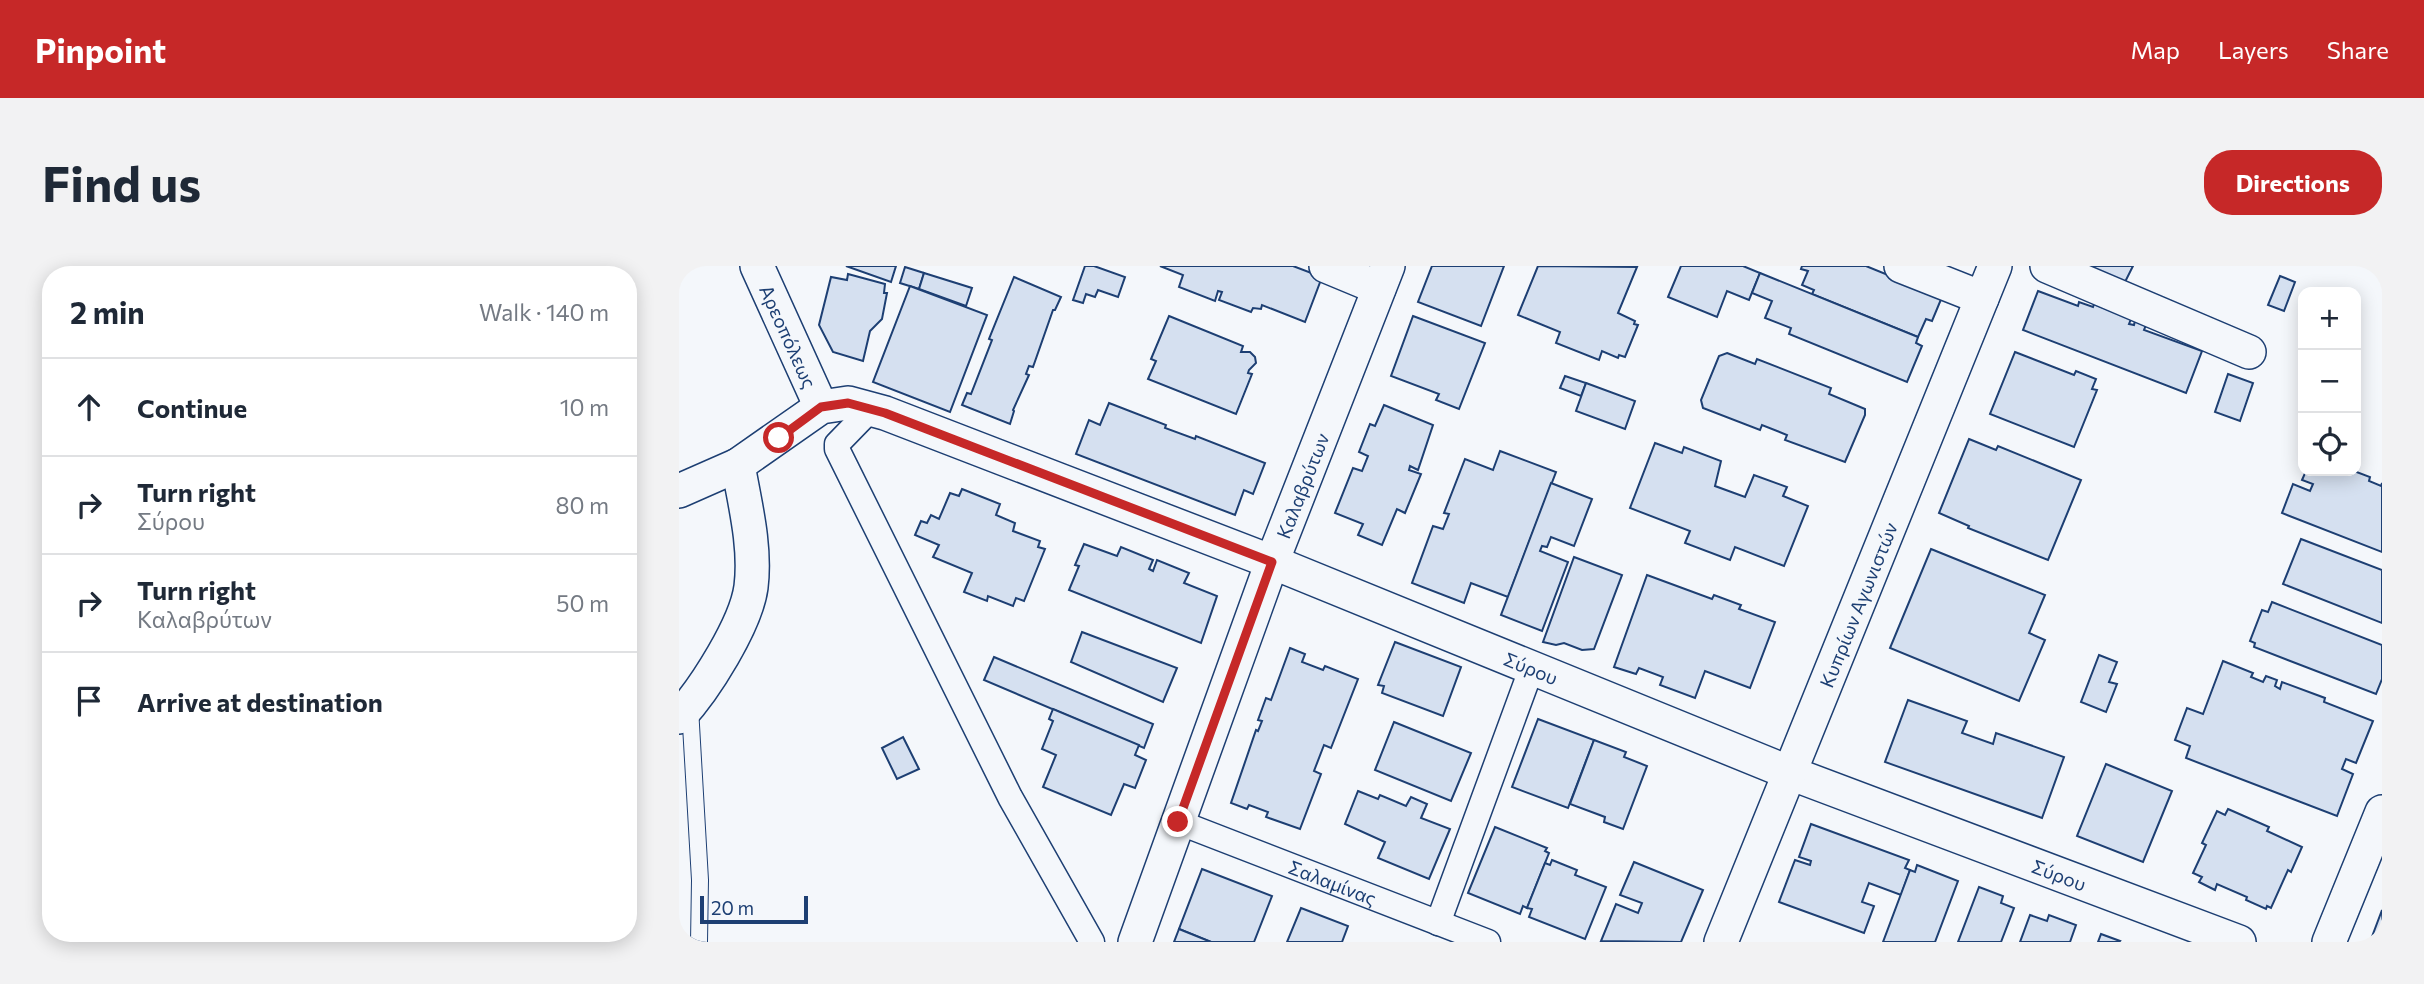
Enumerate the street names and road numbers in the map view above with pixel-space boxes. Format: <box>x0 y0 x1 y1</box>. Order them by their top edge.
street label: Αρεοπόλεως <box>755 281 822 391</box>
street label: Καλαβρύτων <box>1271 429 1333 542</box>
street label: Κυπρίων Αγωνιστών <box>1814 518 1902 691</box>
street label: Σύρου <box>1501 646 1562 689</box>
street label: Σύρου <box>2029 854 2089 895</box>
street label: Σαλαμίνας <box>1286 855 1380 909</box>

